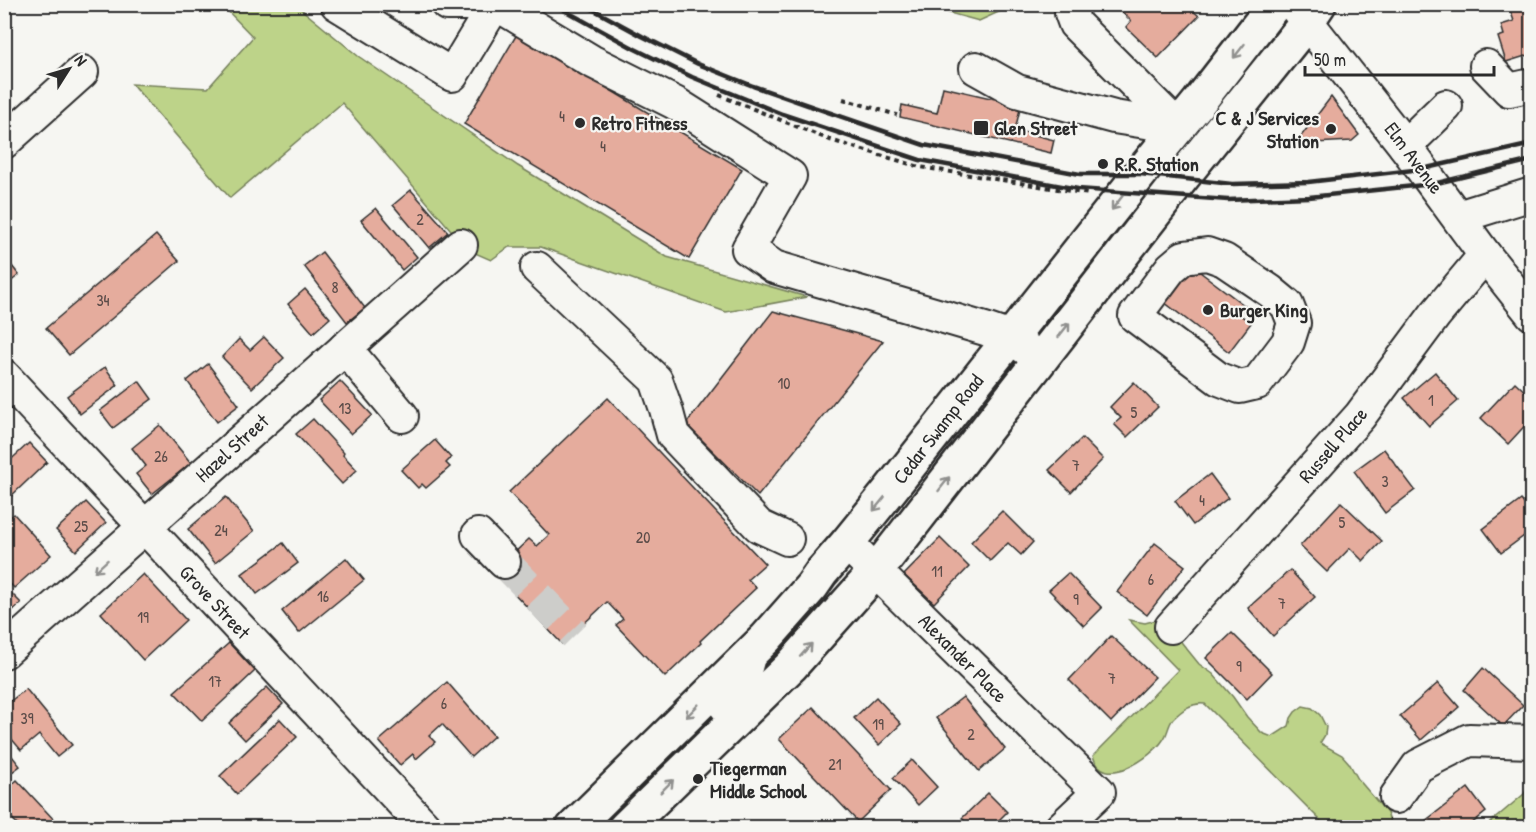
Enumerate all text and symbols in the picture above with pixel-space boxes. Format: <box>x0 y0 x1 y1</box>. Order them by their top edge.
north arrow <box>39 39 99 99</box>
scale bar <box>1305 39 1494 77</box>
one-way arrow <box>1232 42 1245 58</box>
text: 50 m <box>1314 47 1346 72</box>
text: N <box>70 50 93 70</box>
place label: C & J Services Station <box>1216 104 1319 154</box>
house number: 4 <box>559 105 565 127</box>
place label: Retro Fitness <box>592 109 688 136</box>
place label: Glen Street <box>994 114 1078 141</box>
marker: Retro Fitness <box>573 116 587 130</box>
street label: Elm Avenue <box>1379 116 1450 199</box>
marker: Glen Street <box>972 119 990 137</box>
marker: C & J Services Station <box>1324 122 1338 136</box>
house number: 4 <box>600 135 606 157</box>
place label: R.R. Station <box>1115 150 1199 177</box>
marker: R.R. Station <box>1096 157 1110 171</box>
one-way arrow <box>1111 195 1124 211</box>
house number: 2 <box>416 208 424 230</box>
house number: 8 <box>332 276 339 298</box>
house number: 34 <box>96 289 110 311</box>
place label: Burger King <box>1220 296 1308 324</box>
marker: Burger King <box>1201 303 1215 317</box>
one-way arrow <box>1057 322 1070 338</box>
street label: Cedar Swamp Road <box>886 368 989 489</box>
house number: 10 <box>778 372 790 394</box>
house number: 1 <box>1428 389 1434 411</box>
house number: 13 <box>339 397 351 419</box>
house number: 5 <box>1131 401 1138 423</box>
street label: Russell Place <box>1292 401 1373 488</box>
street label: Hazel Street <box>189 407 275 488</box>
house number: 26 <box>154 445 168 467</box>
house number: 7 <box>1072 454 1080 476</box>
house number: 3 <box>1381 470 1389 492</box>
one-way arrow <box>937 476 950 492</box>
house number: 4 <box>1199 489 1205 511</box>
one-way arrow <box>872 496 885 512</box>
house number: 5 <box>1339 511 1346 533</box>
house number: 25 <box>74 515 88 537</box>
house number: 24 <box>214 519 228 541</box>
house number: 20 <box>636 526 650 548</box>
one-way arrow <box>94 559 109 573</box>
street label: Grove Street <box>174 559 258 646</box>
house number: 11 <box>931 560 943 582</box>
house number: 6 <box>1148 568 1154 590</box>
house number: 16 <box>317 585 329 607</box>
house number: 9 <box>1073 588 1079 610</box>
house number: 7 <box>1278 592 1286 614</box>
house number: 19 <box>137 606 149 628</box>
street label: Alexander Place <box>913 607 1014 708</box>
one-way arrow <box>799 642 813 657</box>
house number: 9 <box>1236 655 1242 677</box>
house number: 7 <box>1108 667 1116 689</box>
house number: 17 <box>208 670 222 692</box>
house number: 6 <box>441 692 447 714</box>
one-way arrow <box>684 703 699 718</box>
house number: 39 <box>20 707 34 729</box>
house number: 19 <box>872 713 884 735</box>
house number: 2 <box>967 723 975 745</box>
house number: 21 <box>828 753 842 775</box>
place label: Tiegerman Middle School <box>709 754 807 804</box>
marker: Tiegerman Middle School <box>691 772 705 786</box>
one-way arrow <box>659 779 674 794</box>

